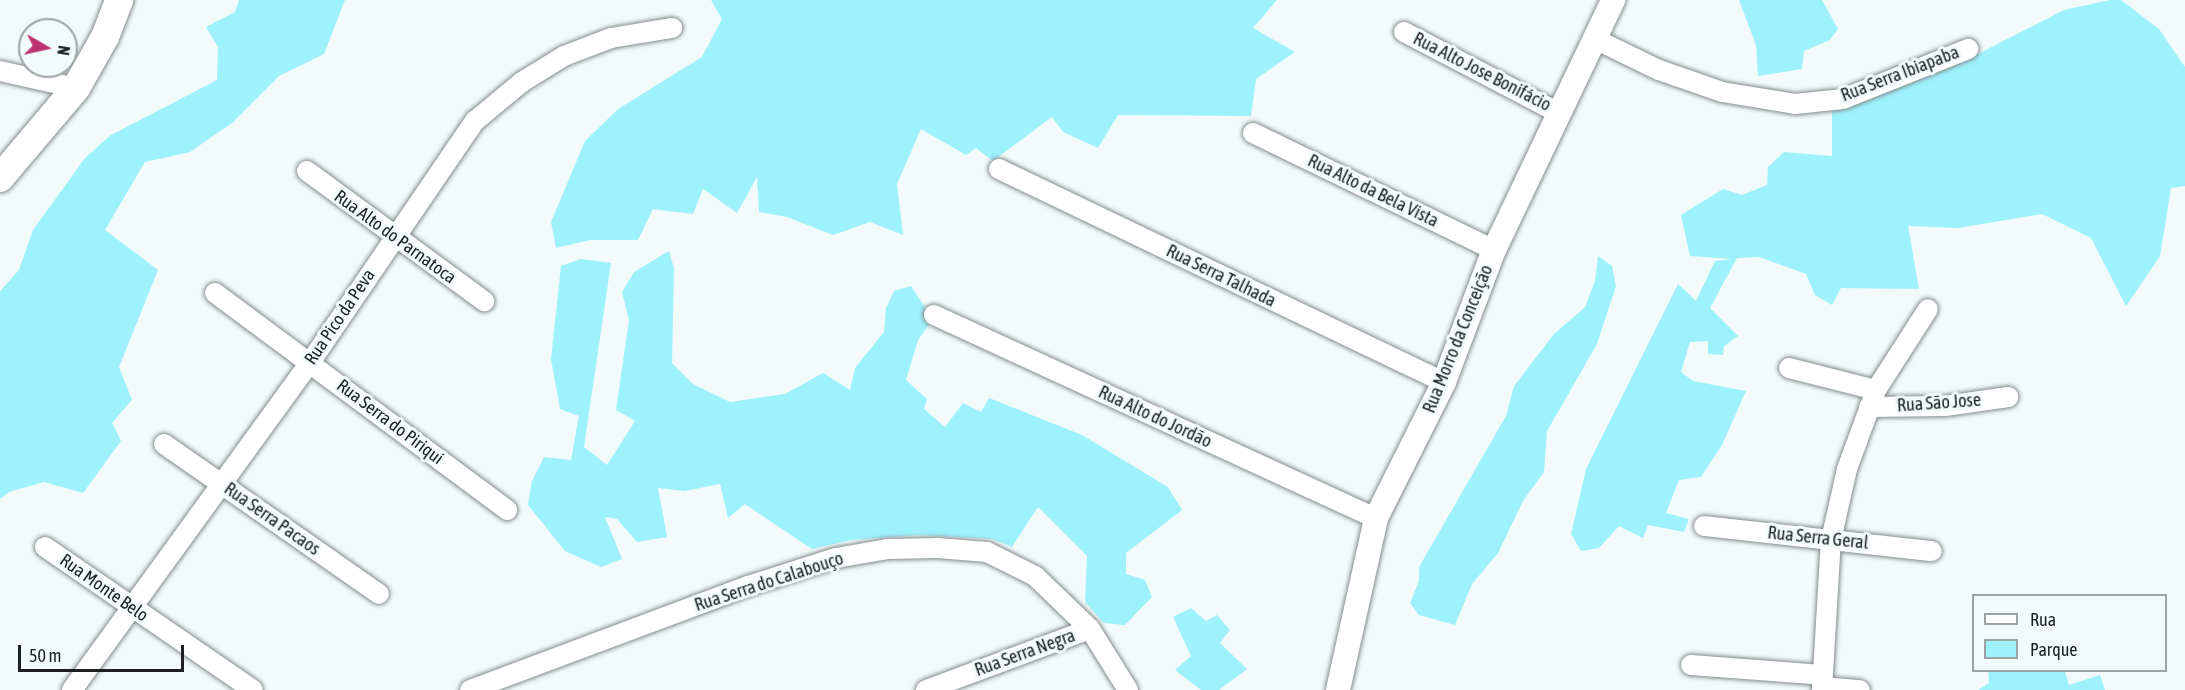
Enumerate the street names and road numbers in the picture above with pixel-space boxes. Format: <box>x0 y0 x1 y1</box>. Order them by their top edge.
street label: Rua Alto Jose Bonifácio <box>1410 28 1554 116</box>
street label: Rua Serra Ibiapaba <box>1838 42 1962 106</box>
street label: Rua Alto da Bela Vista <box>1304 150 1442 232</box>
street label: Rua Alto do Parnatoca <box>330 186 460 288</box>
street label: Rua Serra Talhada <box>1163 240 1279 312</box>
street label: Rua Morro da Conceição <box>1418 262 1498 416</box>
street label: Rua Pico da Peva <box>300 265 380 369</box>
street label: Rua Serra do Piriqui <box>332 375 448 469</box>
street label: Rua Alto do Jordão <box>1095 381 1215 453</box>
street label: Rua São Jose <box>1896 389 1982 417</box>
street label: Rua Serra Pacaos <box>220 478 324 560</box>
street label: Rua Serra Geral <box>1767 522 1869 554</box>
street label: Rua Serra do Calabouço <box>692 548 846 616</box>
street label: Rua Monte Belo <box>56 550 152 626</box>
street label: Rua Serra Negra <box>972 625 1078 681</box>

